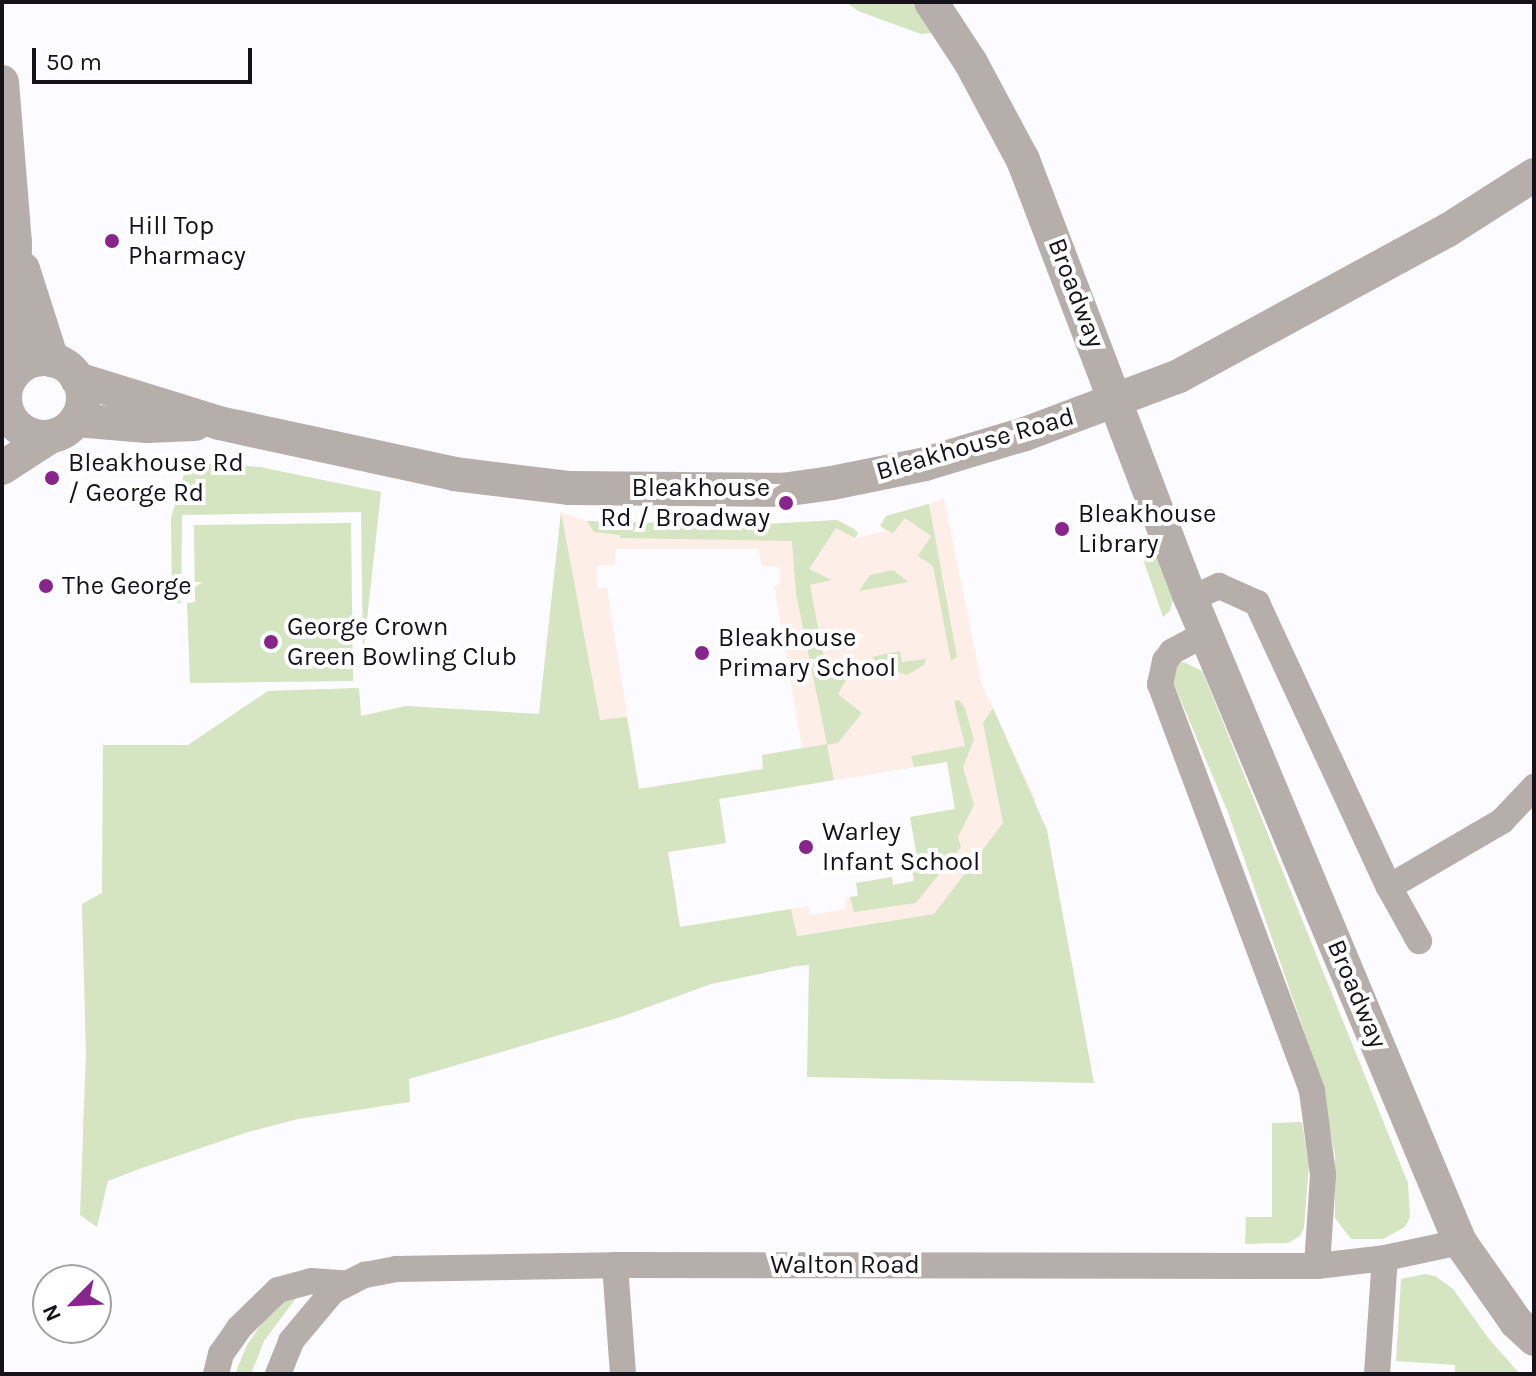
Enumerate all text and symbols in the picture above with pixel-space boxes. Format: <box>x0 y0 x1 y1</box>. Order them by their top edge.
scale bar <box>36 32 256 82</box>
text: 50 m <box>46 48 102 76</box>
place label: Hill Top Pharmacy <box>128 210 246 272</box>
marker: Hill Top Pharmacy <box>103 232 121 250</box>
street label: Broadway <box>1041 234 1111 352</box>
street label: Bleakhouse Road <box>872 401 1078 487</box>
place label: Bleakhouse Rd / George Rd <box>68 447 244 508</box>
marker: Bleakhouse Rd / George Rd <box>43 469 61 487</box>
place label: Bleakhouse Rd / Broadway <box>600 472 770 534</box>
marker: Bleakhouse Rd / Broadway <box>777 494 795 512</box>
place label: Bleakhouse Library <box>1078 498 1216 560</box>
marker: Bleakhouse Library <box>1053 520 1071 538</box>
place label: The George <box>62 570 192 602</box>
marker: The George <box>37 577 55 595</box>
place label: George Crown Green Bowling Club <box>287 611 517 672</box>
place label: Bleakhouse Primary School <box>718 622 896 684</box>
marker: George Crown Green Bowling Club <box>262 633 280 651</box>
marker: Bleakhouse Primary School <box>693 644 711 662</box>
place label: Warley Infant School <box>822 816 980 878</box>
marker: Warley Infant School <box>797 838 815 856</box>
street label: Broadway <box>1320 935 1394 1053</box>
street label: Walton Road <box>770 1249 920 1281</box>
north arrow <box>32 1264 112 1344</box>
text: N <box>37 1300 67 1325</box>

